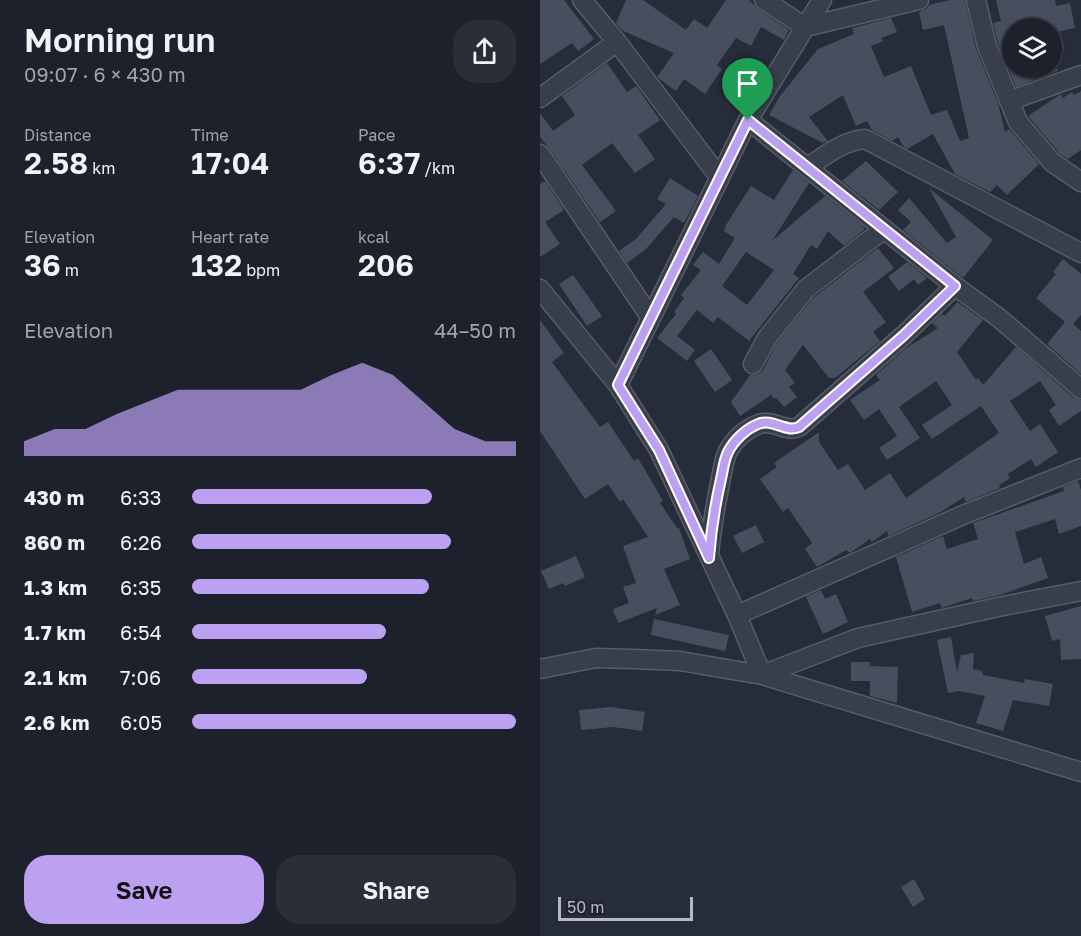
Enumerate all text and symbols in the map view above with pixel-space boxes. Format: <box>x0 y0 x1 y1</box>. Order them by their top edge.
map controls <box>1002 18 1062 78</box>
button: layers <box>1002 18 1062 78</box>
text: Morning run <box>24 20 216 59</box>
button: share <box>453 20 516 83</box>
pin <box>722 58 773 120</box>
text: 09:07 · 6 × 430 m <box>24 62 186 86</box>
icon: arrive <box>731 67 764 100</box>
text: Distance <box>24 125 91 145</box>
text: Time <box>191 125 229 145</box>
text: Pace <box>358 125 395 145</box>
text: 2.58 <box>24 145 88 181</box>
text: 17:04 <box>191 145 270 181</box>
text: 6:37 <box>358 145 420 181</box>
text: km <box>88 158 115 178</box>
text: /km <box>420 158 455 178</box>
text: Elevation <box>24 227 95 247</box>
text: Heart rate <box>191 227 269 247</box>
text: kcal <box>358 227 390 247</box>
text: 36 <box>24 247 61 283</box>
text: 132 <box>191 247 242 283</box>
text: 206 <box>358 247 414 283</box>
text: m <box>61 260 79 280</box>
text: bpm <box>242 260 280 280</box>
text: Elevation <box>24 318 113 342</box>
text: 44–50 m <box>434 318 516 342</box>
text: 430 m <box>24 485 84 509</box>
text: 6:33 <box>120 485 162 509</box>
text: 860 m <box>24 530 85 554</box>
text: 6:26 <box>120 530 162 554</box>
text: 1.3 km <box>24 575 87 599</box>
text: 6:35 <box>120 575 161 599</box>
text: 1.7 km <box>24 620 86 644</box>
text: 6:54 <box>120 620 162 644</box>
text: 2.1 km <box>24 665 87 689</box>
text: 7:06 <box>120 665 161 689</box>
text: 2.6 km <box>24 710 89 734</box>
text: 6:05 <box>120 710 162 734</box>
button: Save <box>24 855 264 924</box>
button: Share <box>276 855 516 924</box>
scale bar <box>558 894 693 922</box>
text: 50 m <box>567 897 604 917</box>

